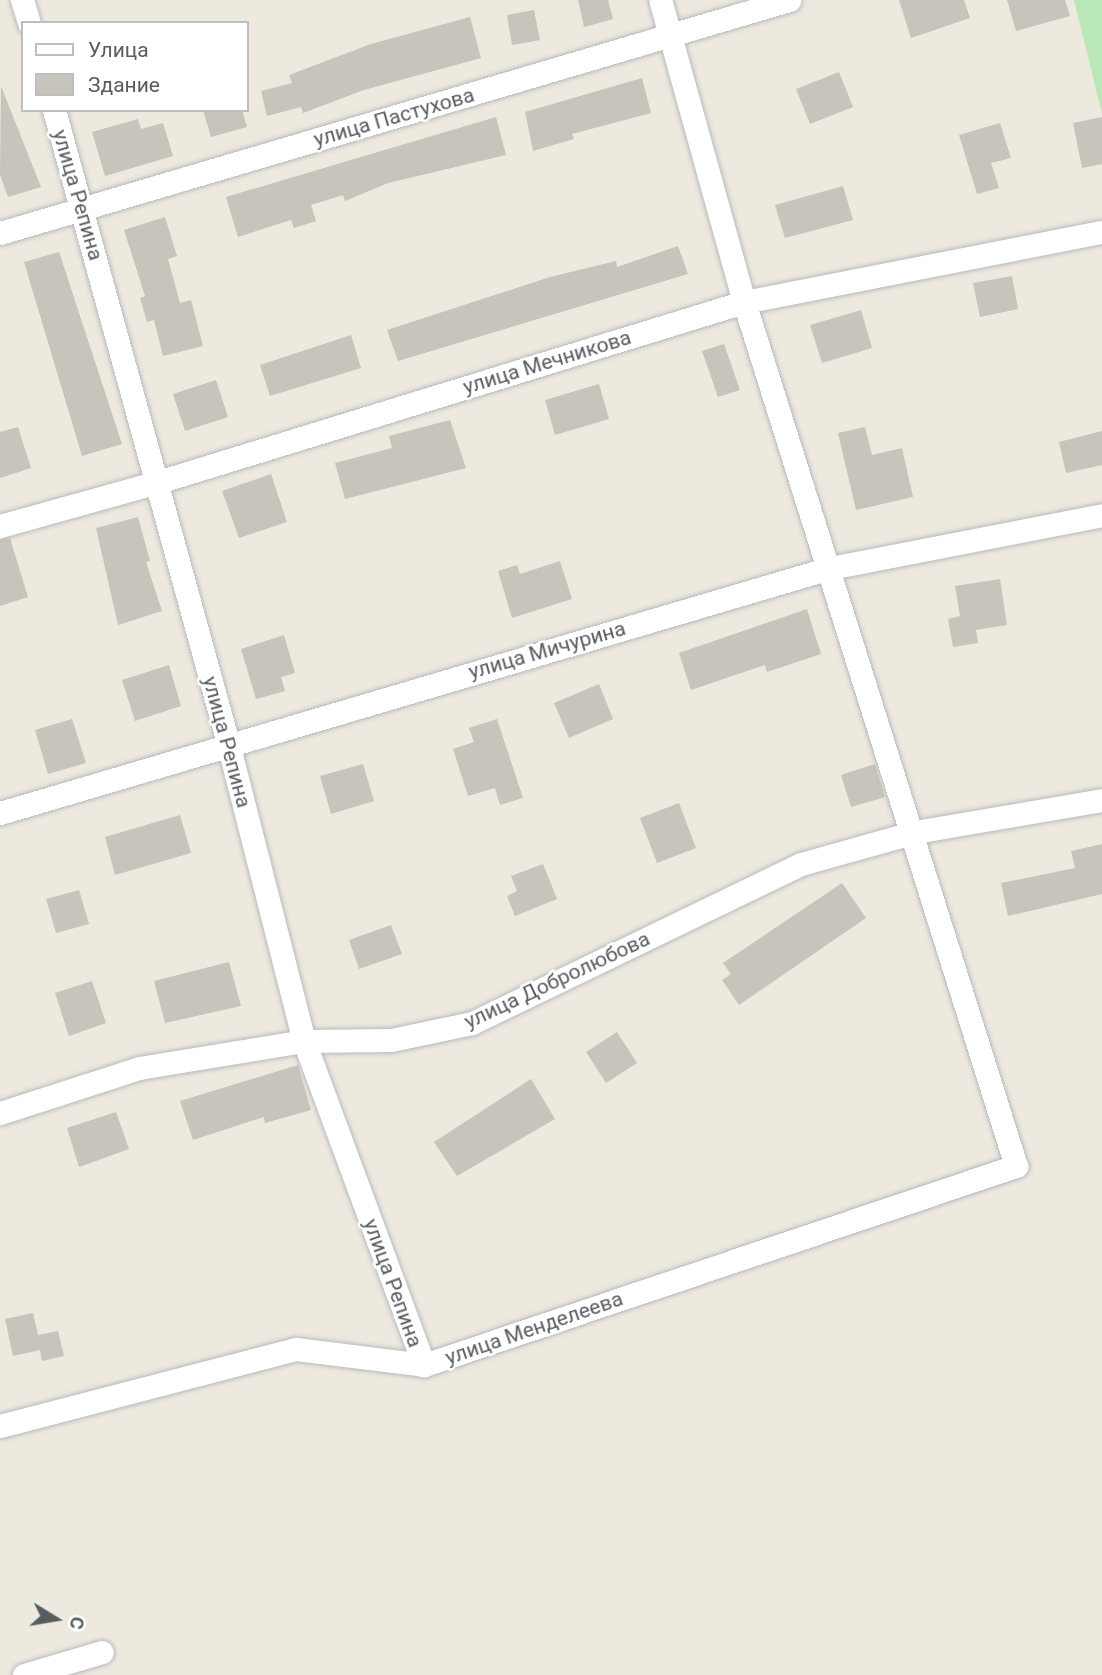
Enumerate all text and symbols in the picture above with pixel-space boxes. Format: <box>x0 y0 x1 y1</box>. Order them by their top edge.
legend <box>21 21 248 112</box>
text: Улица <box>88 38 149 62</box>
text: Здание <box>88 73 160 97</box>
street label: улица Пастухова <box>311 82 477 152</box>
street label: улица Репина <box>47 127 109 263</box>
street label: улица Мечникова <box>460 324 634 400</box>
street label: улица Мичурина <box>466 616 628 684</box>
street label: улица Репина <box>197 674 257 810</box>
street label: улица Добролюбова <box>460 926 654 1034</box>
street label: улица Репина <box>358 1215 428 1351</box>
street label: улица Менделеева <box>442 1286 626 1370</box>
north arrow <box>21 1584 91 1654</box>
text: С <box>65 1615 90 1631</box>

